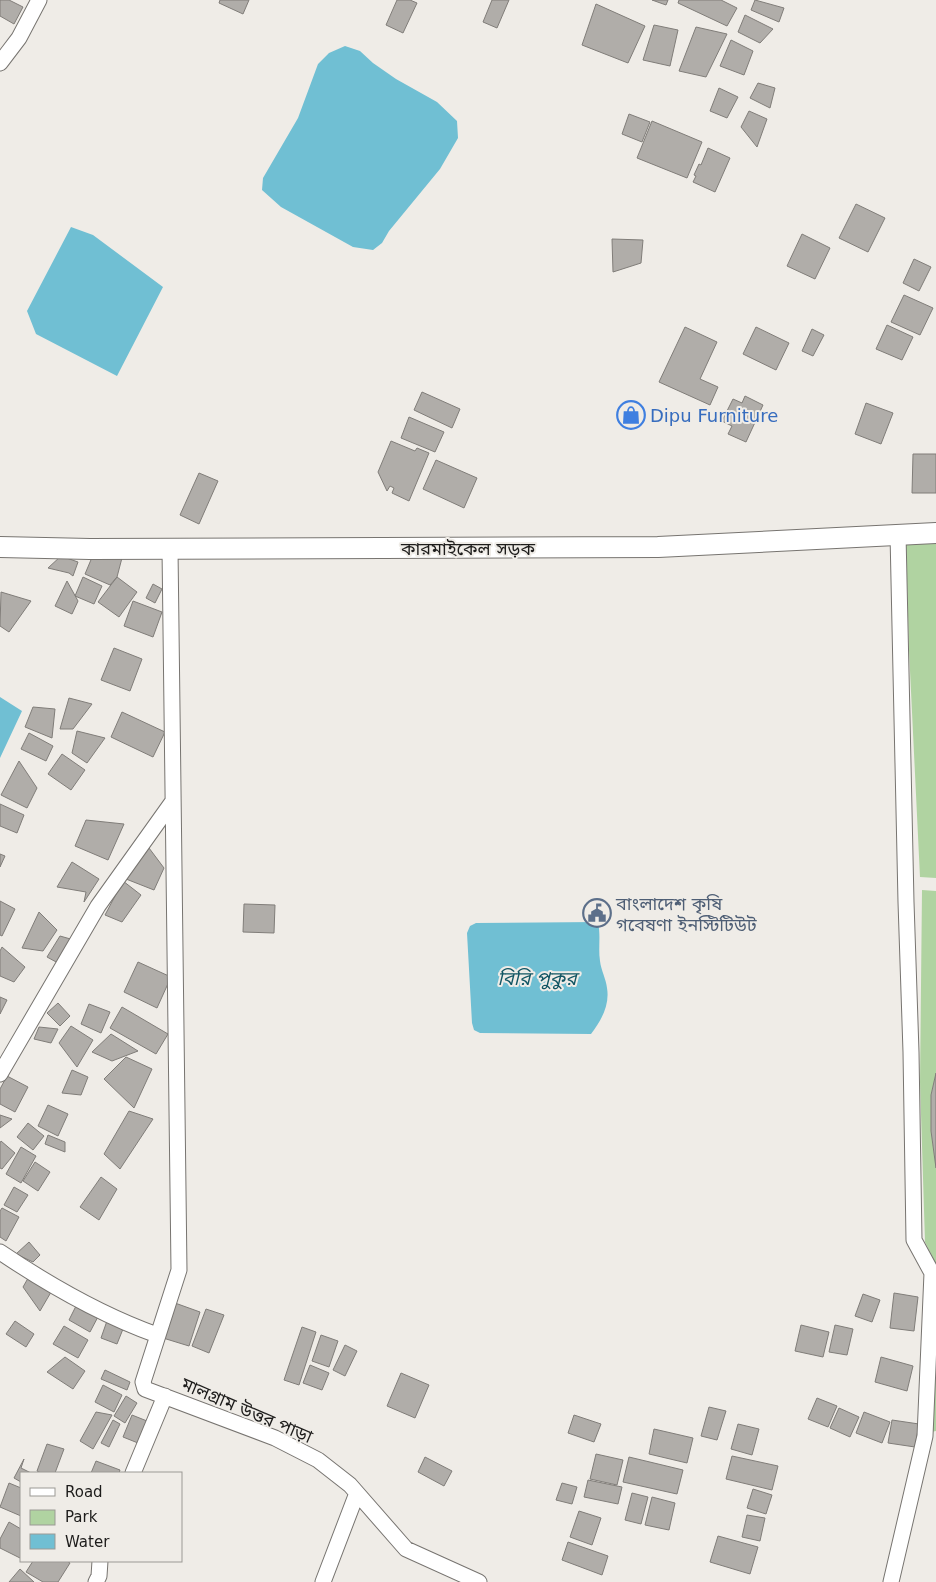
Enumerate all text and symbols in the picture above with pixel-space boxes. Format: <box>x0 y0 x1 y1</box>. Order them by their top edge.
shop icon: Dipu Furniture <box>616 400 646 430</box>
place label: Dipu Furniture <box>650 405 778 426</box>
street label: কারমাইকেল সড়ক <box>400 538 535 559</box>
place label: বাংলাদেশ কৃষি গবেষণা ইনস্টিটিউট <box>615 893 758 935</box>
public building icon: বাংলাদেশ কৃষি গবেষণা ইনস্টিটিউট <box>582 898 612 928</box>
water label: বিরি পুকুর <box>497 967 580 990</box>
street label: মালগ্রাম উত্তর পাড়া <box>177 1373 316 1447</box>
legend <box>20 1472 182 1562</box>
text: Road <box>65 1483 103 1501</box>
text: Park <box>65 1508 98 1526</box>
text: Water <box>65 1533 110 1551</box>

